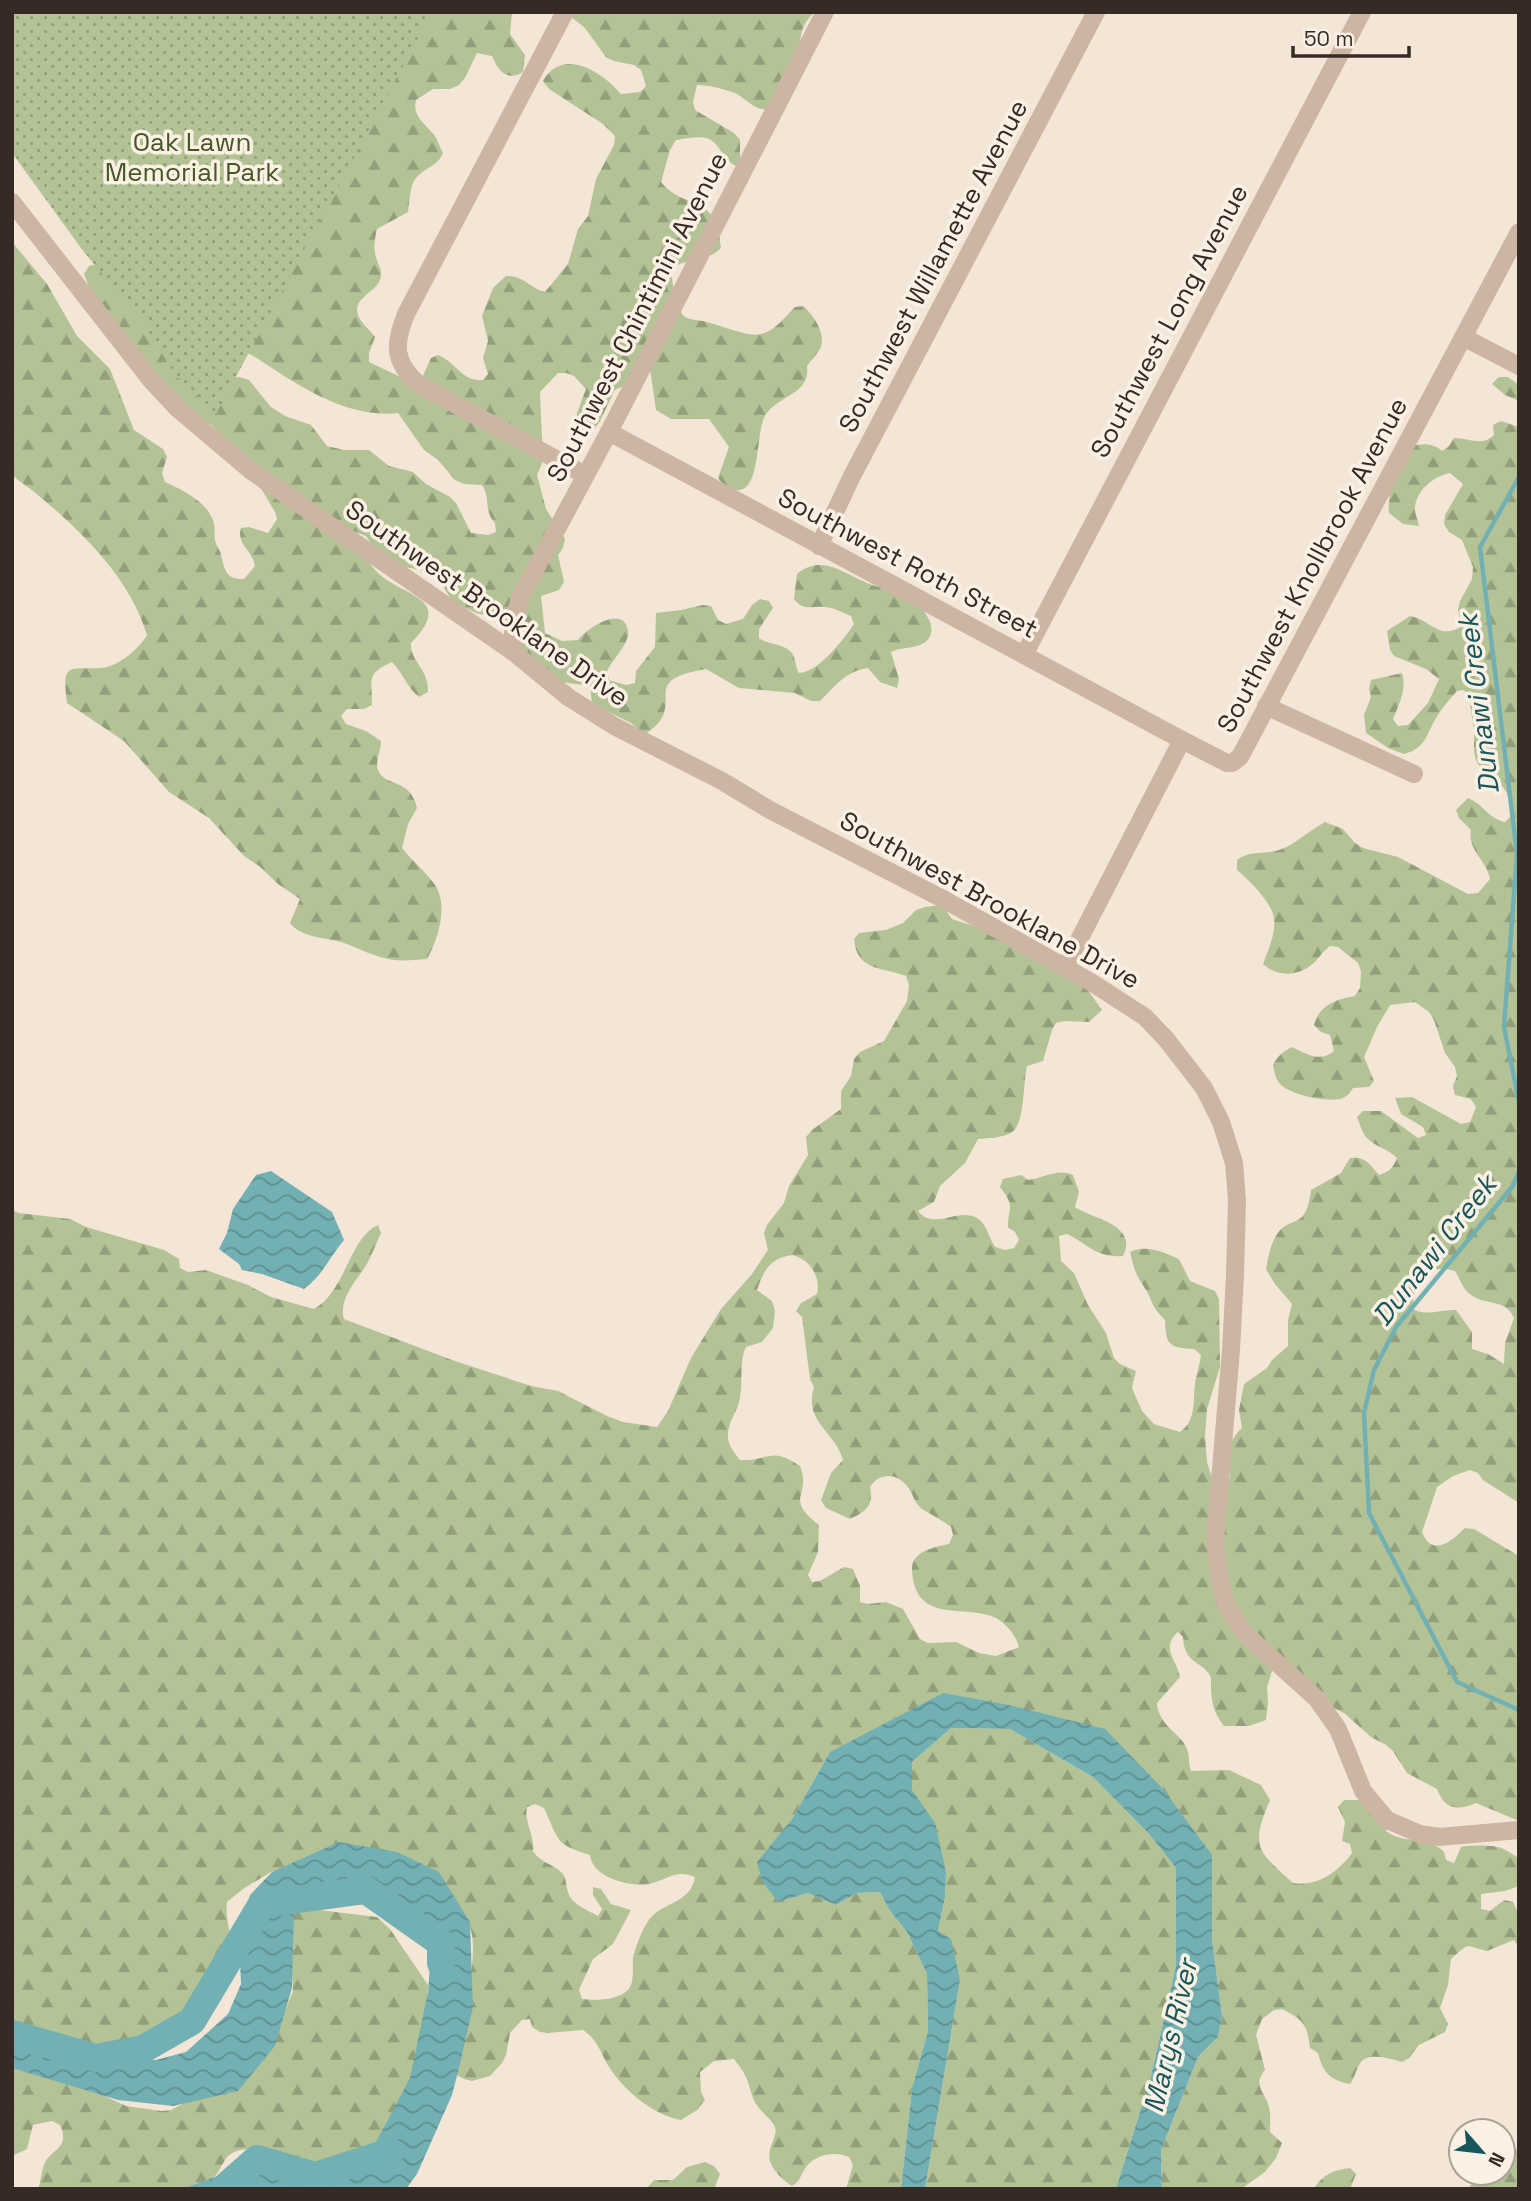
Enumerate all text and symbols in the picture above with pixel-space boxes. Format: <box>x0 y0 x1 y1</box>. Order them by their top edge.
scale bar <box>1293 14 1408 58</box>
text: 50 m <box>1304 25 1354 52</box>
street label: Southwest Willamette Avenue <box>831 94 1035 438</box>
park label: Oak Lawn Memorial Park <box>105 125 279 189</box>
street label: Southwest Chintimini Avenue <box>539 146 735 488</box>
street label: Southwest Long Avenue <box>1082 179 1256 463</box>
street label: Southwest Knollbrook Avenue <box>1209 392 1415 738</box>
street label: Southwest Roth Street <box>772 480 1044 646</box>
street label: Southwest Brooklane Drive <box>339 492 635 714</box>
water label: Dunawi Creek <box>1449 609 1507 796</box>
street label: Southwest Brooklane Drive <box>834 803 1146 997</box>
water label: Dunawi Creek <box>1364 1165 1506 1333</box>
water label: Marys River <box>1135 1953 1206 2116</box>
north arrow <box>1447 2117 1517 2187</box>
text: N <box>1483 2148 1511 2171</box>

